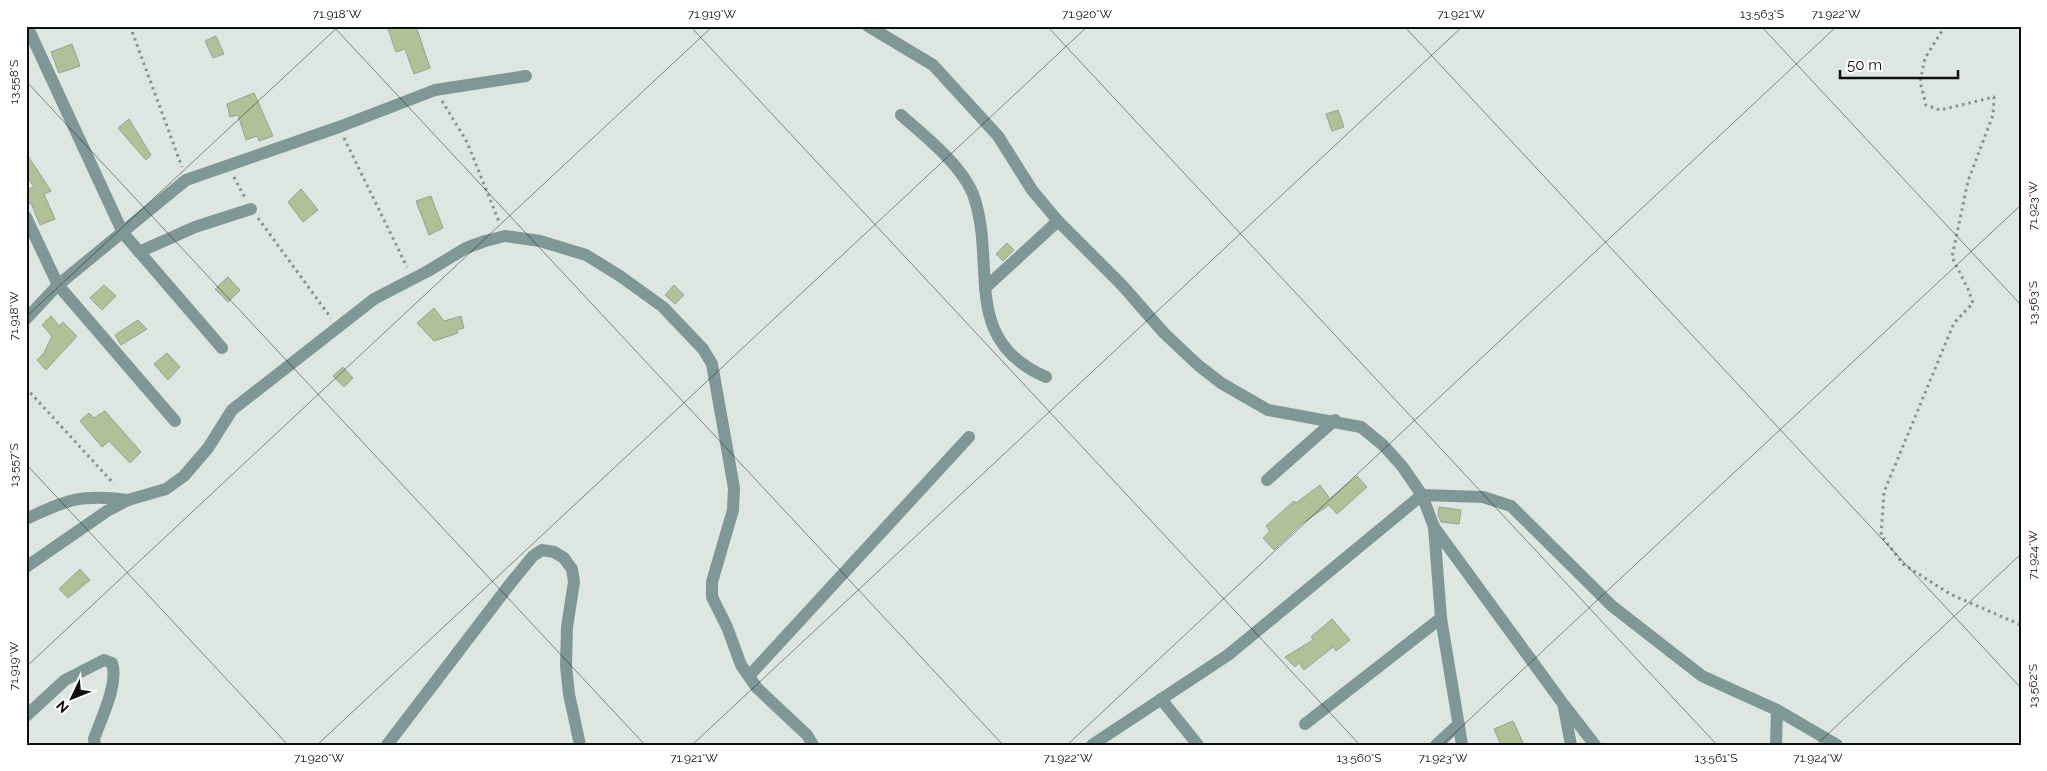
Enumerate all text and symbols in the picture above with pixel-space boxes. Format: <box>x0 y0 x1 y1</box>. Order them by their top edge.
text: 71.918°W <box>313 7 362 21</box>
text: 71.919°W <box>688 7 737 21</box>
text: 71.920°W <box>1062 7 1112 21</box>
text: 71.921°W <box>1437 7 1485 21</box>
text: 13.563°S <box>1740 7 1784 21</box>
text: 71.922°W <box>1812 7 1861 21</box>
scale bar <box>1840 48 1957 80</box>
text: 50 m <box>1847 56 1882 74</box>
text: 13.558°S <box>7 60 21 104</box>
text: 71.923°W <box>2026 181 2040 230</box>
text: 13.563°S <box>2026 281 2040 325</box>
text: 71.918°W <box>7 291 21 340</box>
text: 13.557°S <box>7 443 21 487</box>
text: 71.924°W <box>2026 530 2040 580</box>
text: 71.919°W <box>7 641 21 690</box>
text: 13.562°S <box>2026 664 2040 708</box>
north arrow <box>48 674 98 724</box>
text: N <box>53 698 72 716</box>
text: 71.920°W <box>294 751 344 765</box>
text: 71.921°W <box>670 751 718 765</box>
text: 71.922°W <box>1044 751 1093 765</box>
text: 13.560°S <box>1336 751 1382 765</box>
text: 71.923°W <box>1419 751 1468 765</box>
text: 13.561°S <box>1695 751 1737 765</box>
text: 71.924°W <box>1793 751 1843 765</box>

